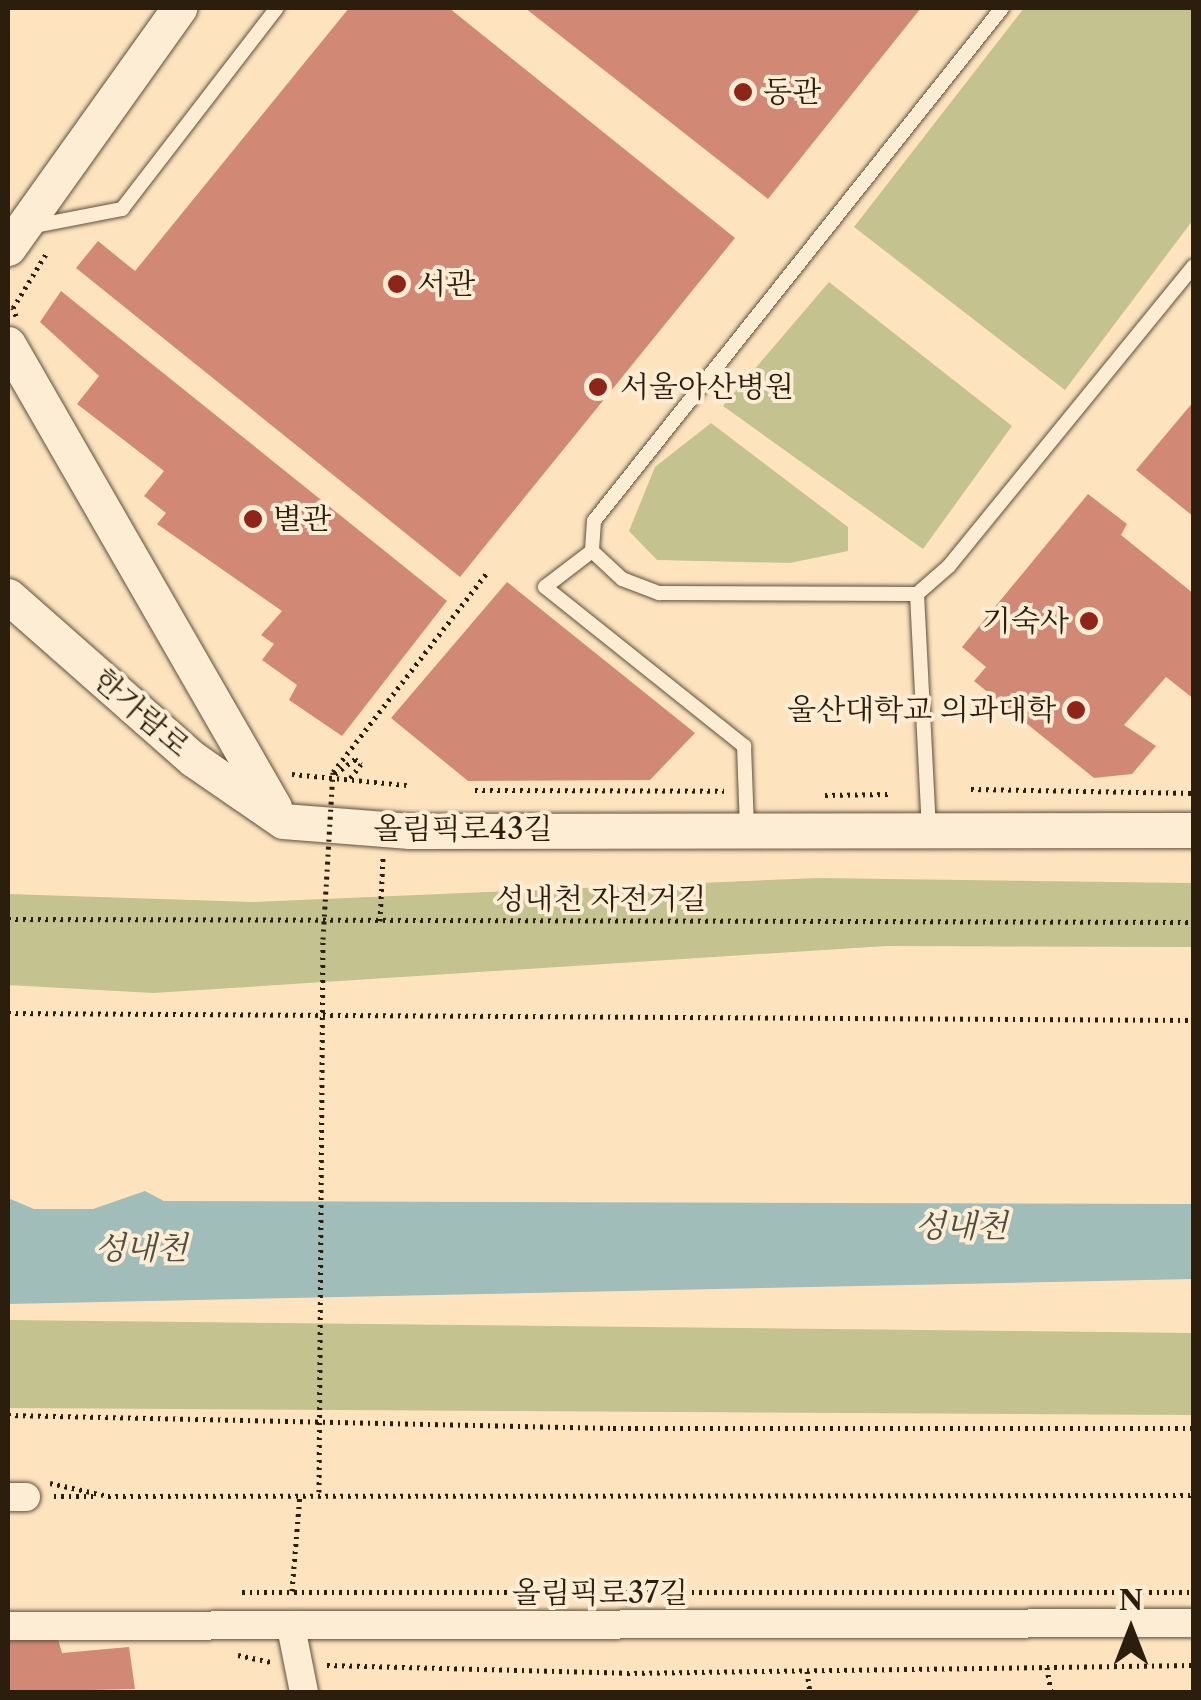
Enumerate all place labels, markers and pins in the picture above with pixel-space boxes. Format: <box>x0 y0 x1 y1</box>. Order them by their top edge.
place label: 동관 <box>763 74 821 110</box>
marker: 동관 <box>732 81 754 103</box>
place label: 서관 <box>417 266 475 302</box>
marker: 서관 <box>386 273 408 295</box>
place label: 서울아산병원 <box>620 369 794 405</box>
marker: 서울아산병원 <box>585 374 611 400</box>
place label: 별관 <box>273 501 331 537</box>
marker: 별관 <box>242 508 264 530</box>
place label: 기숙사 <box>982 603 1069 639</box>
marker: 기숙사 <box>1078 610 1100 632</box>
place label: 울산대학교 의과대학 <box>787 692 1056 728</box>
marker: 울산대학교 의과대학 <box>1065 699 1087 721</box>

